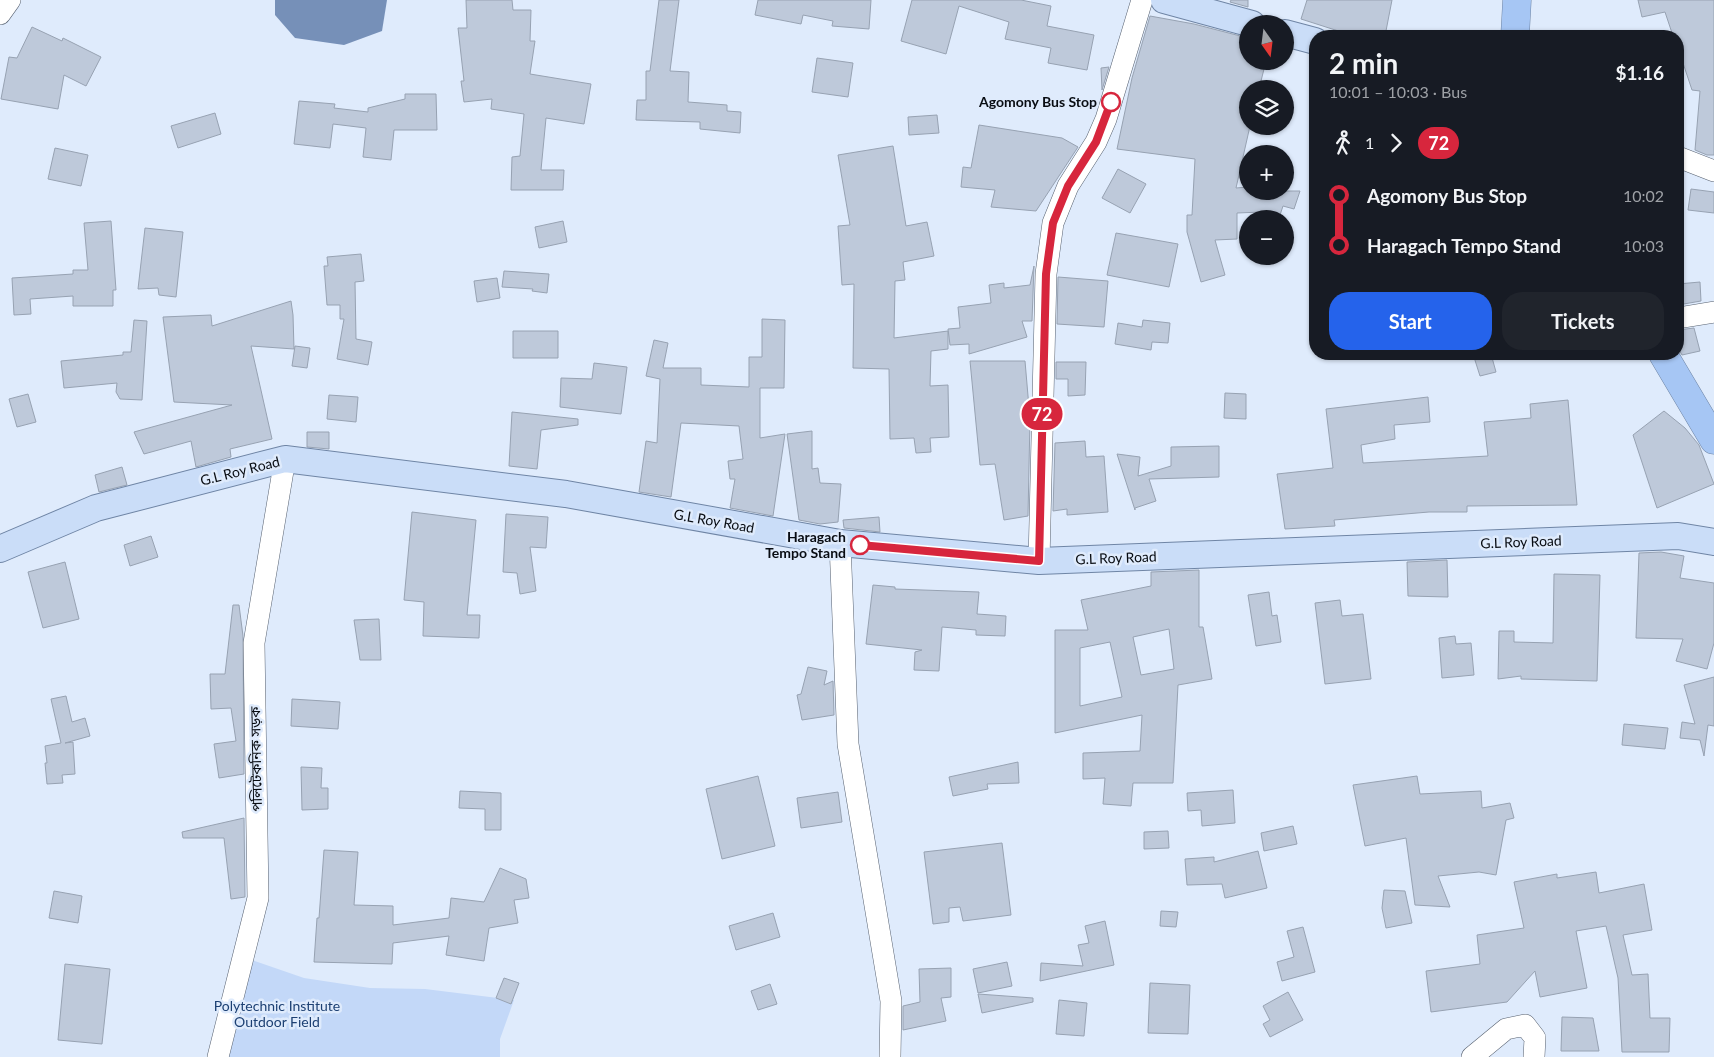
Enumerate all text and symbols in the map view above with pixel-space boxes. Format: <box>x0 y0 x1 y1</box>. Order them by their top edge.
north arrow <box>1239 15 1294 70</box>
map controls <box>1239 15 1294 265</box>
text: 2 min <box>1329 46 1398 80</box>
text: $1.16 <box>1615 61 1664 84</box>
button: layers <box>1239 80 1294 135</box>
text: 10:01 – 10:03 · Bus <box>1329 82 1467 101</box>
marker: Agomony Bus Stop <box>1101 92 1121 112</box>
place label: Agomony Bus Stop <box>978 93 1097 110</box>
icon: walk <box>1329 129 1357 157</box>
icon: forward <box>1382 129 1410 157</box>
text: 72 <box>1428 132 1449 154</box>
text: 1 <box>1365 133 1374 152</box>
button: + <box>1239 145 1294 200</box>
text: Agomony Bus Stop <box>1367 184 1527 207</box>
text: 10:02 <box>1623 186 1664 205</box>
button: − <box>1239 210 1294 265</box>
text: Haragach Tempo Stand <box>1367 234 1561 257</box>
text: 10:03 <box>1623 236 1664 255</box>
button: Start <box>1329 292 1492 350</box>
button: Tickets <box>1502 292 1664 350</box>
line badge: 72 <box>1020 398 1064 430</box>
text: 72 <box>1032 403 1052 425</box>
street label: G.L Roy Road <box>198 452 281 489</box>
street label: G.L Roy Road <box>673 505 756 536</box>
place label: Haragach Tempo Stand <box>765 528 846 561</box>
street label: G.L Roy Road <box>1480 532 1562 551</box>
marker: Haragach Tempo Stand <box>850 535 870 555</box>
street label: G.L Roy Road <box>1075 548 1157 567</box>
street label: পলিটেকনিক সড়ক <box>246 706 265 812</box>
park label: Polytechnic Institute Outdoor Field <box>214 997 340 1030</box>

